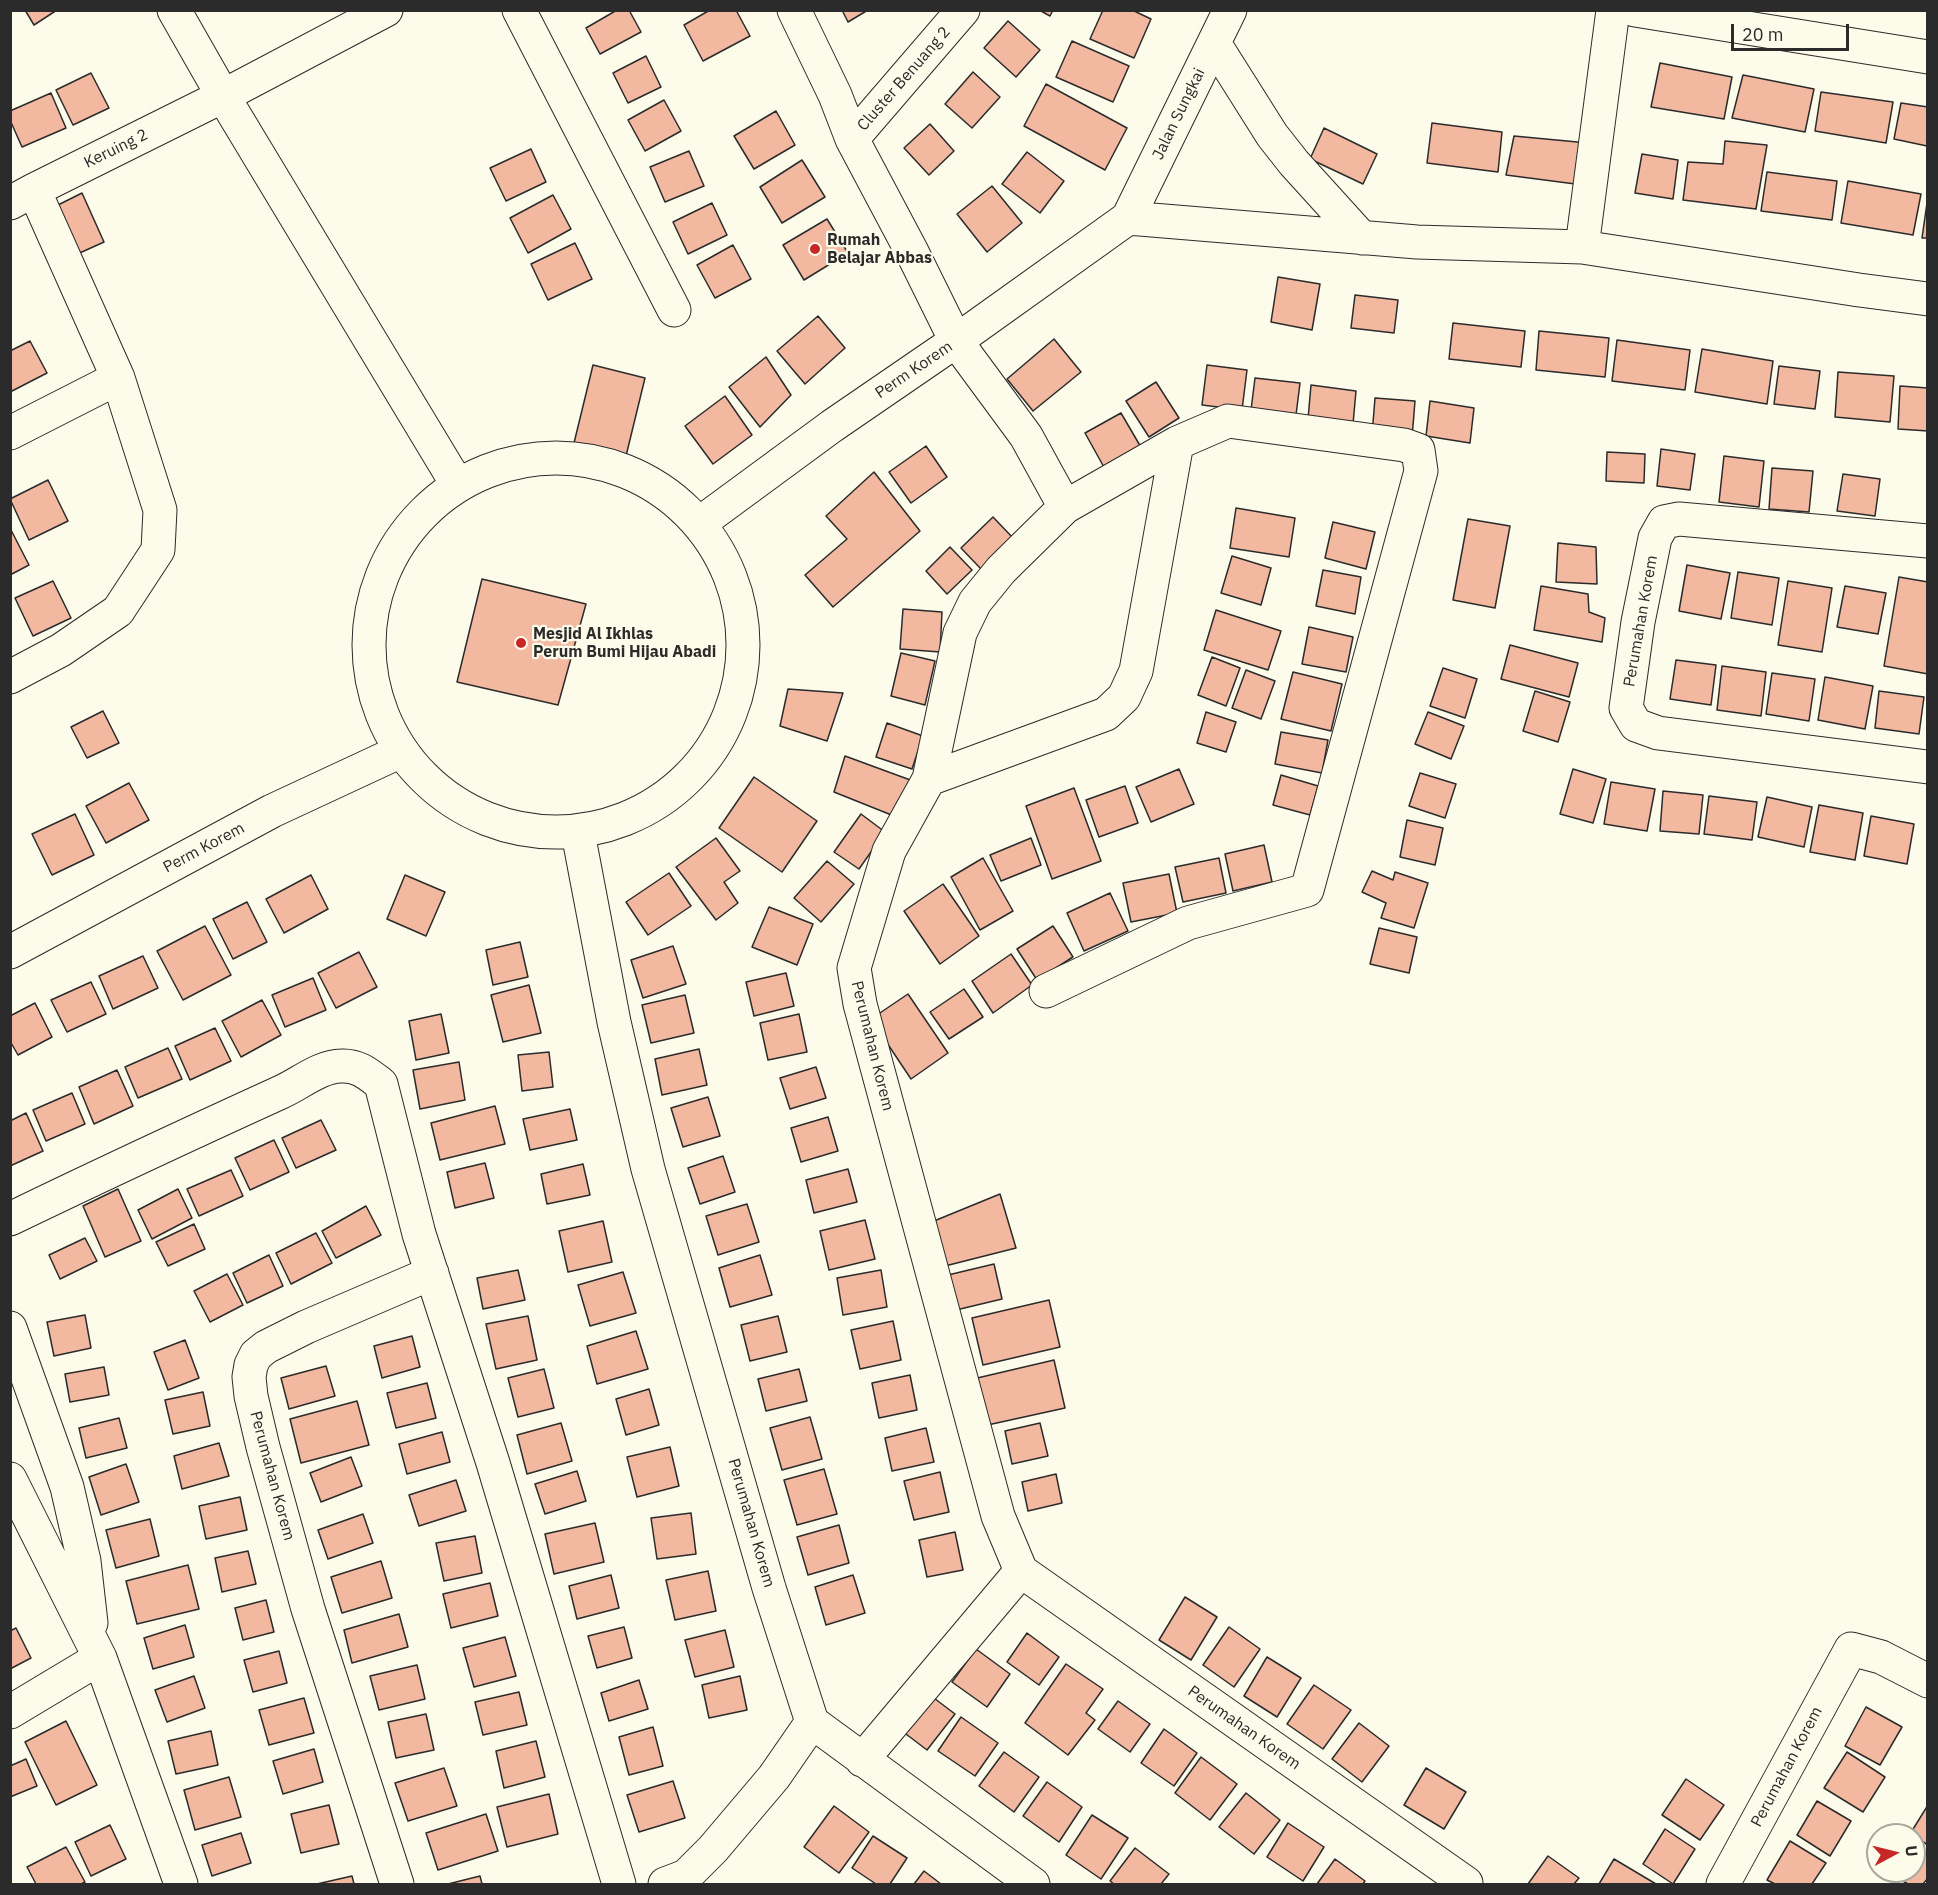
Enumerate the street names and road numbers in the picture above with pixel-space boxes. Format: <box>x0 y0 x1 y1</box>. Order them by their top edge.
street label: Cluster Benuang 2 <box>853 23 955 135</box>
street label: Jalan Sungkai <box>1149 65 1209 163</box>
street label: Keruing 2 <box>81 125 151 173</box>
street label: Perm Korem <box>872 337 956 403</box>
street label: Perumahan Korem <box>1620 554 1662 688</box>
street label: Perm Korem <box>160 819 248 877</box>
street label: Perumahan Korem <box>847 979 897 1113</box>
street label: Perumahan Korem <box>245 1409 299 1543</box>
street label: Perumahan Korem <box>723 1456 779 1590</box>
street label: Perumahan Korem <box>1184 1682 1304 1774</box>
street label: Perumahan Korem <box>1747 1704 1827 1830</box>

